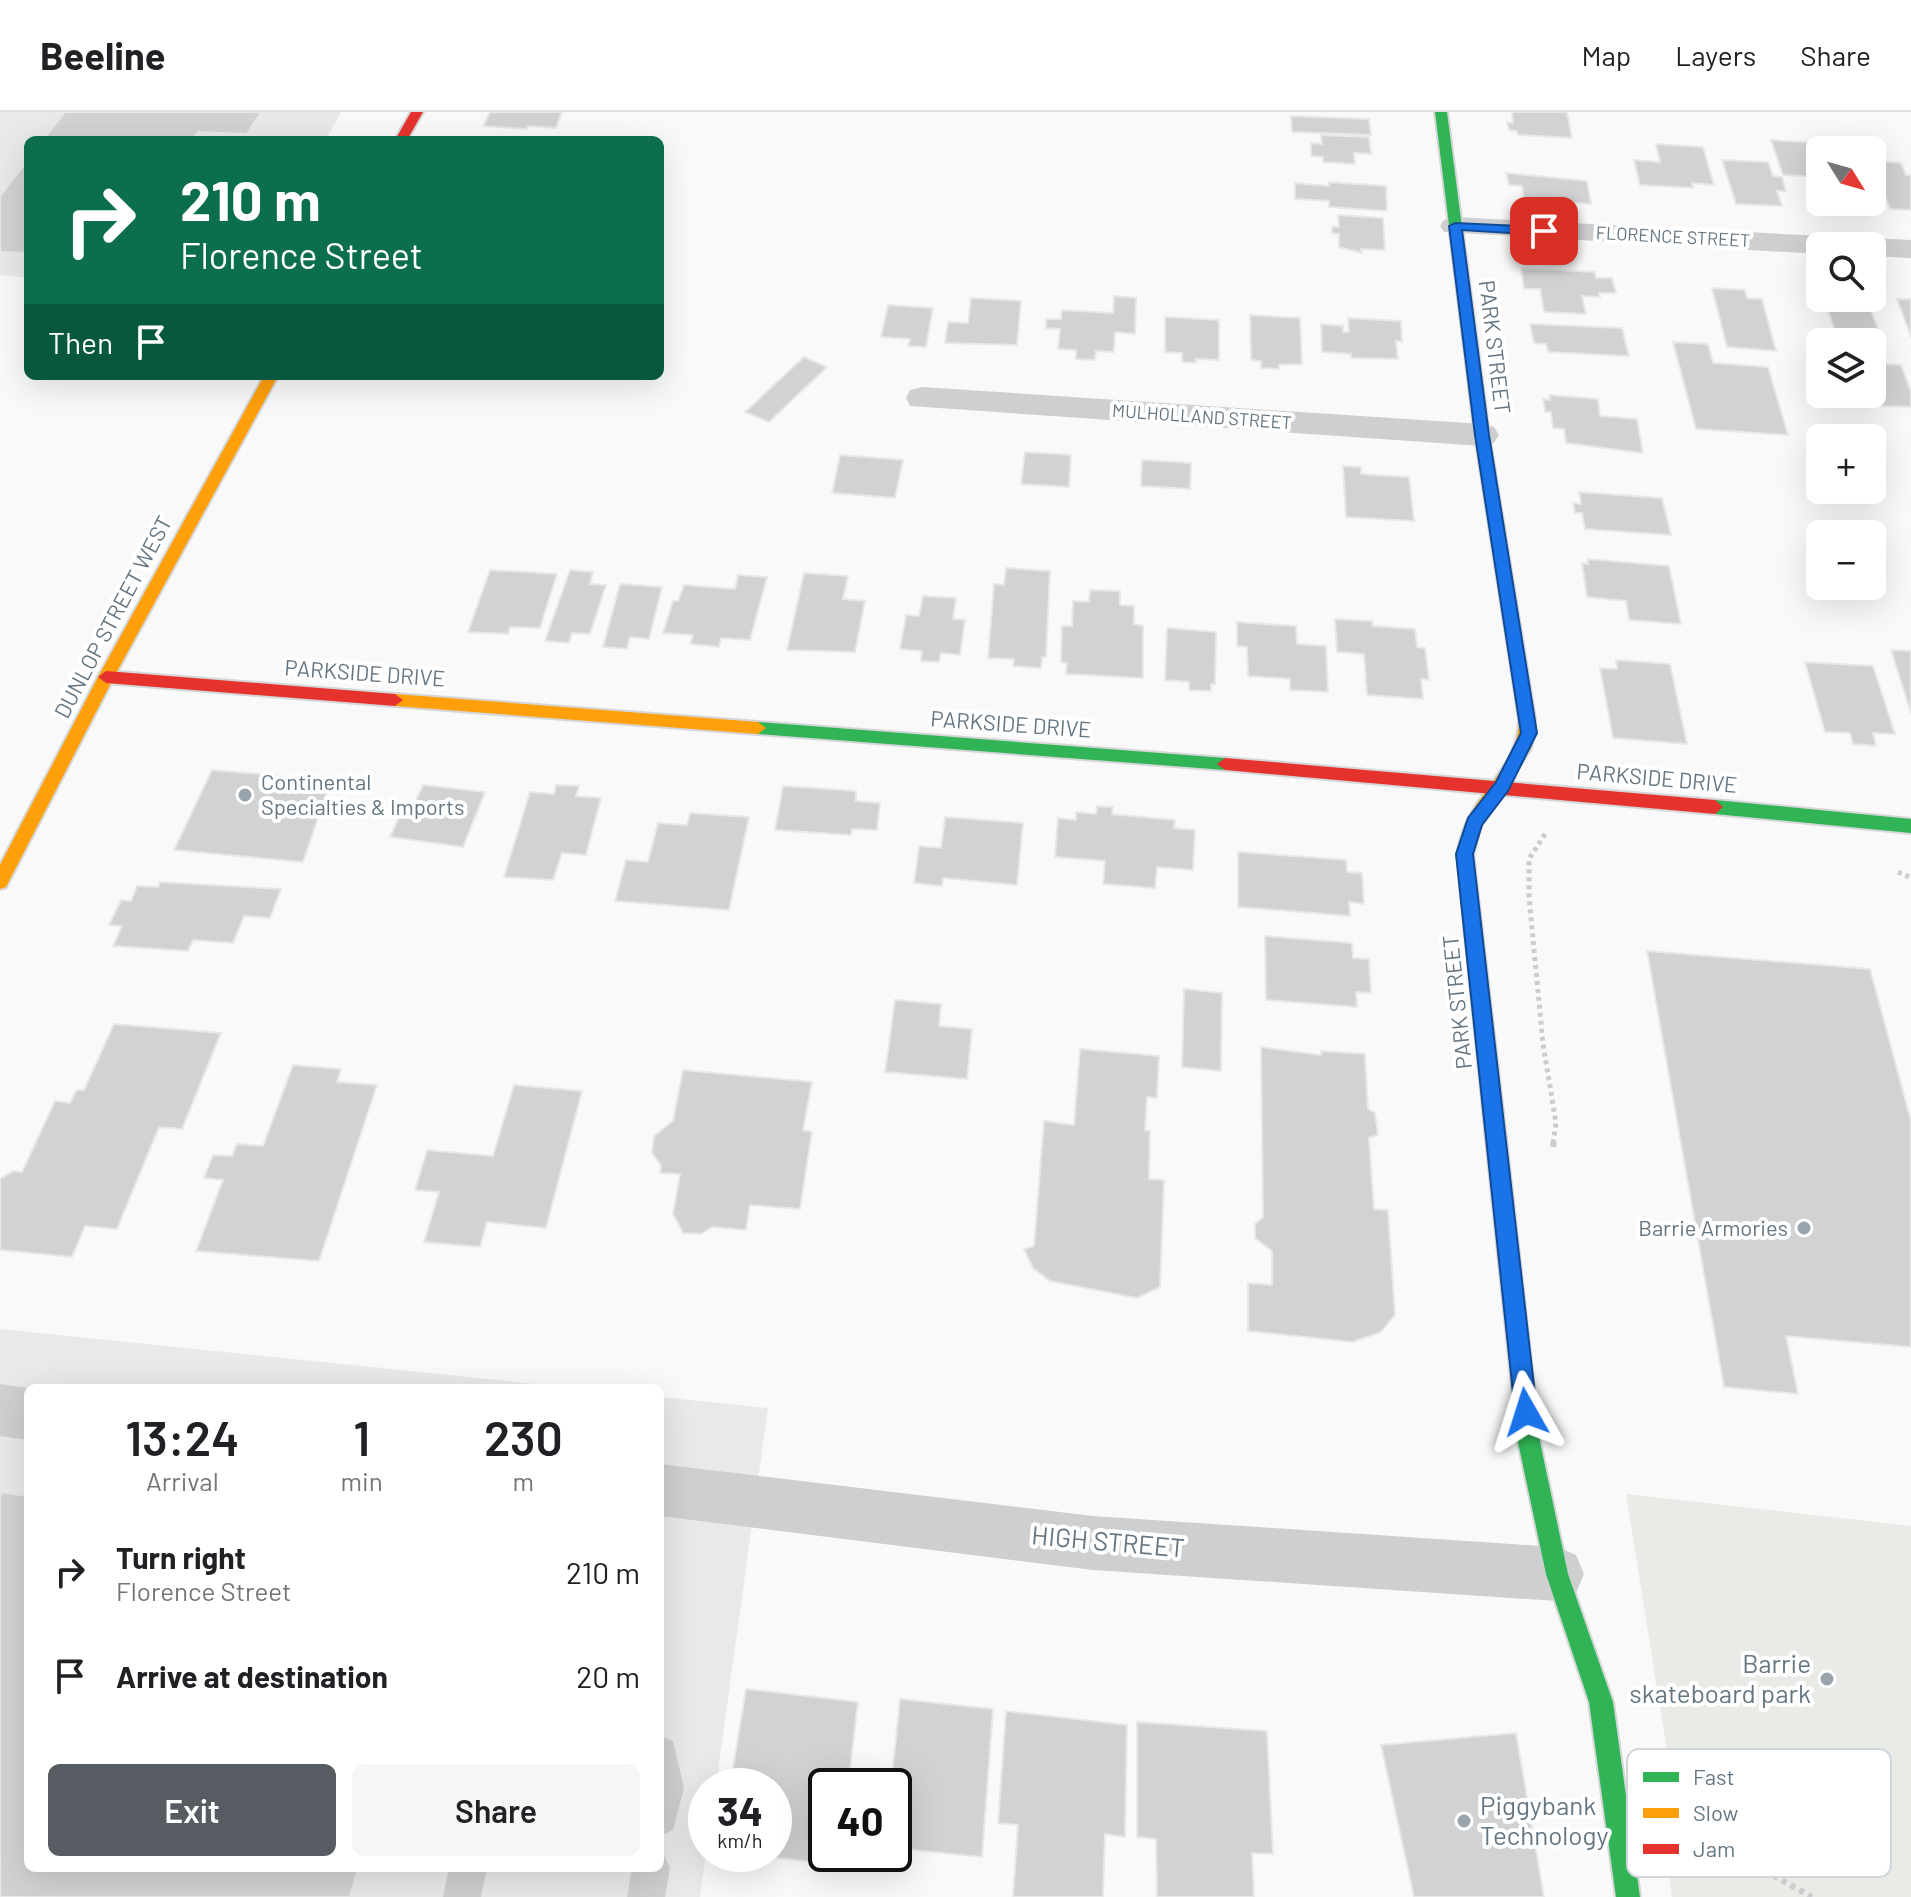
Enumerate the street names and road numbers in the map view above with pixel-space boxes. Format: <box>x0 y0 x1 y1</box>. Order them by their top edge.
street label: FLORENCE STREET <box>1595 221 1751 251</box>
street label: PARK STREET <box>1475 278 1517 415</box>
street label: MULHOLLAND STREET <box>1112 399 1293 433</box>
street label: DUNLOP STREET WEST <box>48 511 177 722</box>
street label: PARKSIDE DRIVE <box>284 653 446 691</box>
street label: PARKSIDE DRIVE <box>930 704 1092 742</box>
street label: PARKSIDE DRIVE <box>1576 757 1738 797</box>
street label: PARK STREET <box>1436 934 1476 1070</box>
street label: HIGH STREET <box>1030 1518 1186 1563</box>

